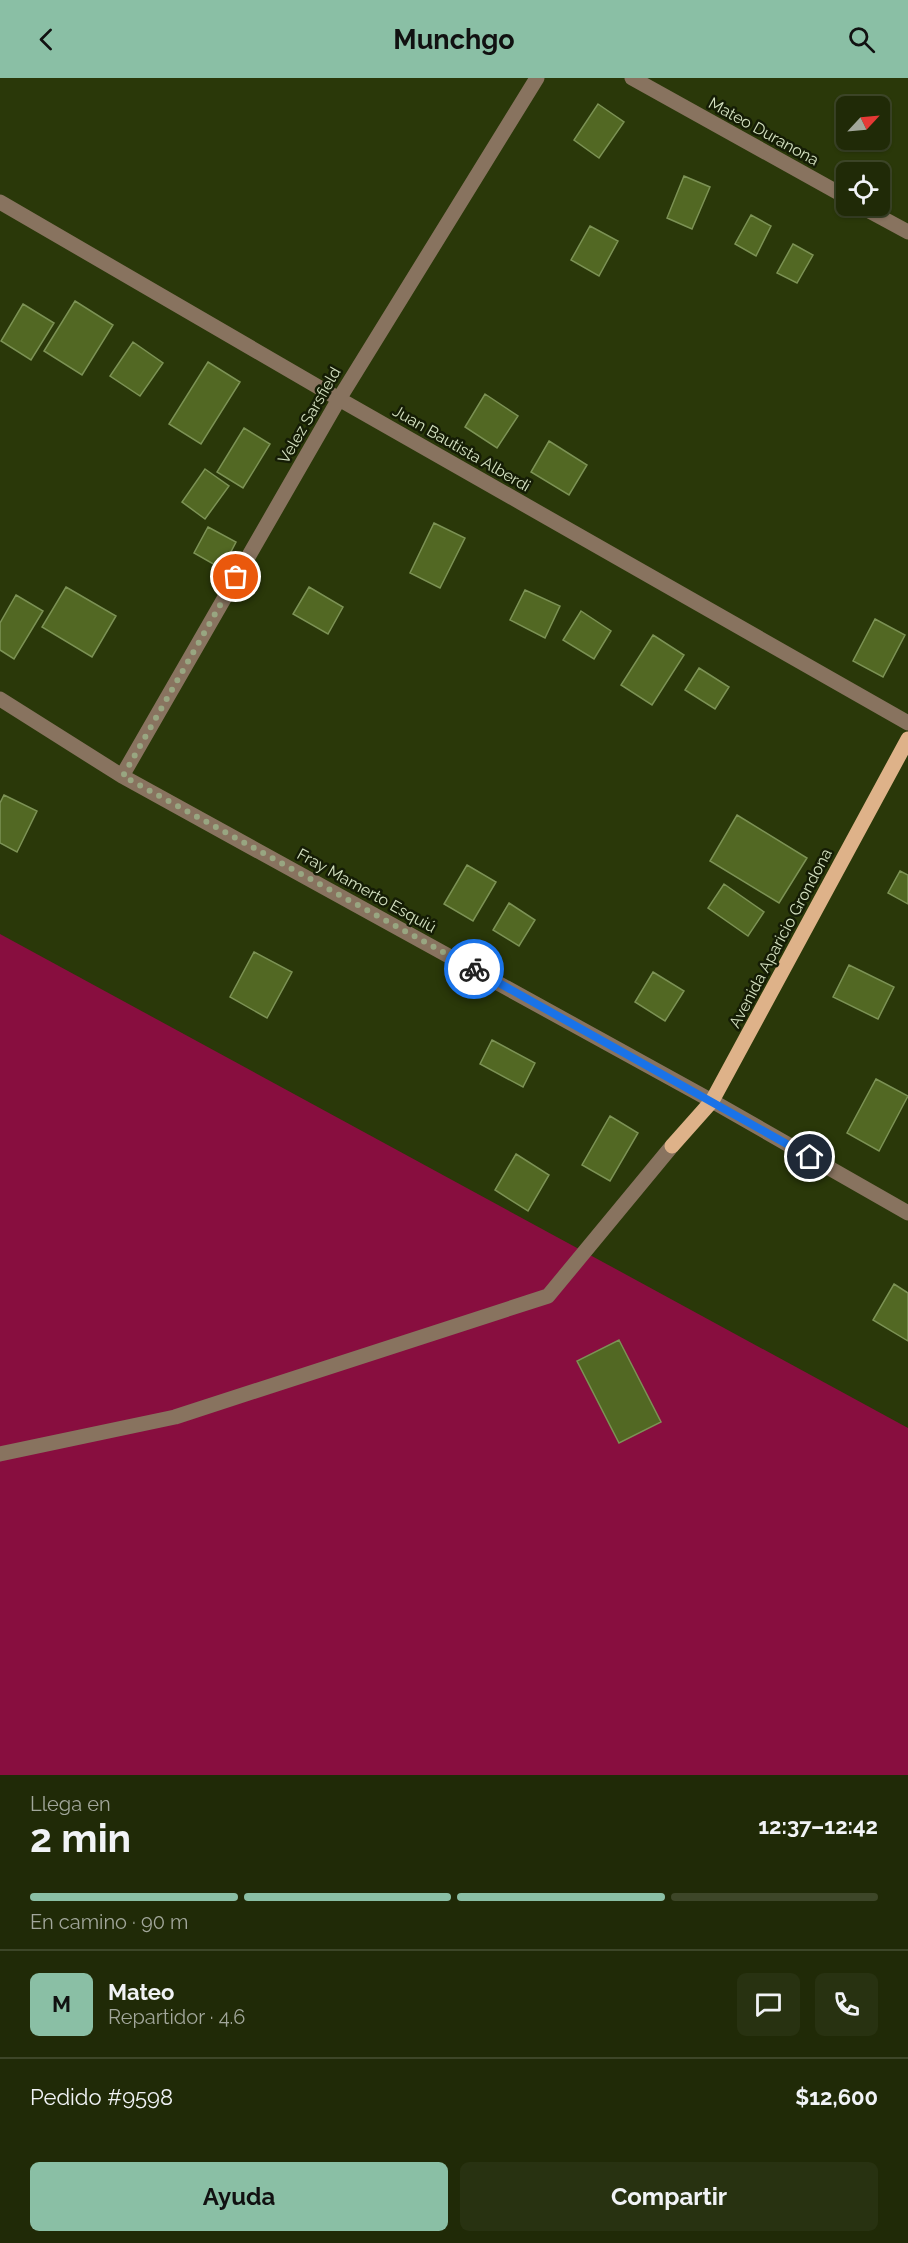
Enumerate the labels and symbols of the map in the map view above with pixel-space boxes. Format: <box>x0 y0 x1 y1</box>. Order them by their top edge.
street label: Mateo Duranona <box>705 93 822 170</box>
north arrow <box>836 96 890 150</box>
street label: Velez Sarsfield <box>274 364 345 467</box>
street label: Juan Bautista Alberdi <box>390 401 534 496</box>
pin <box>210 551 261 602</box>
street label: Fray Mamerto Esquiú <box>294 844 440 937</box>
street label: Avenida Aparicio Grondona <box>725 845 836 1031</box>
courier <box>444 939 504 999</box>
pin <box>784 1131 835 1182</box>

